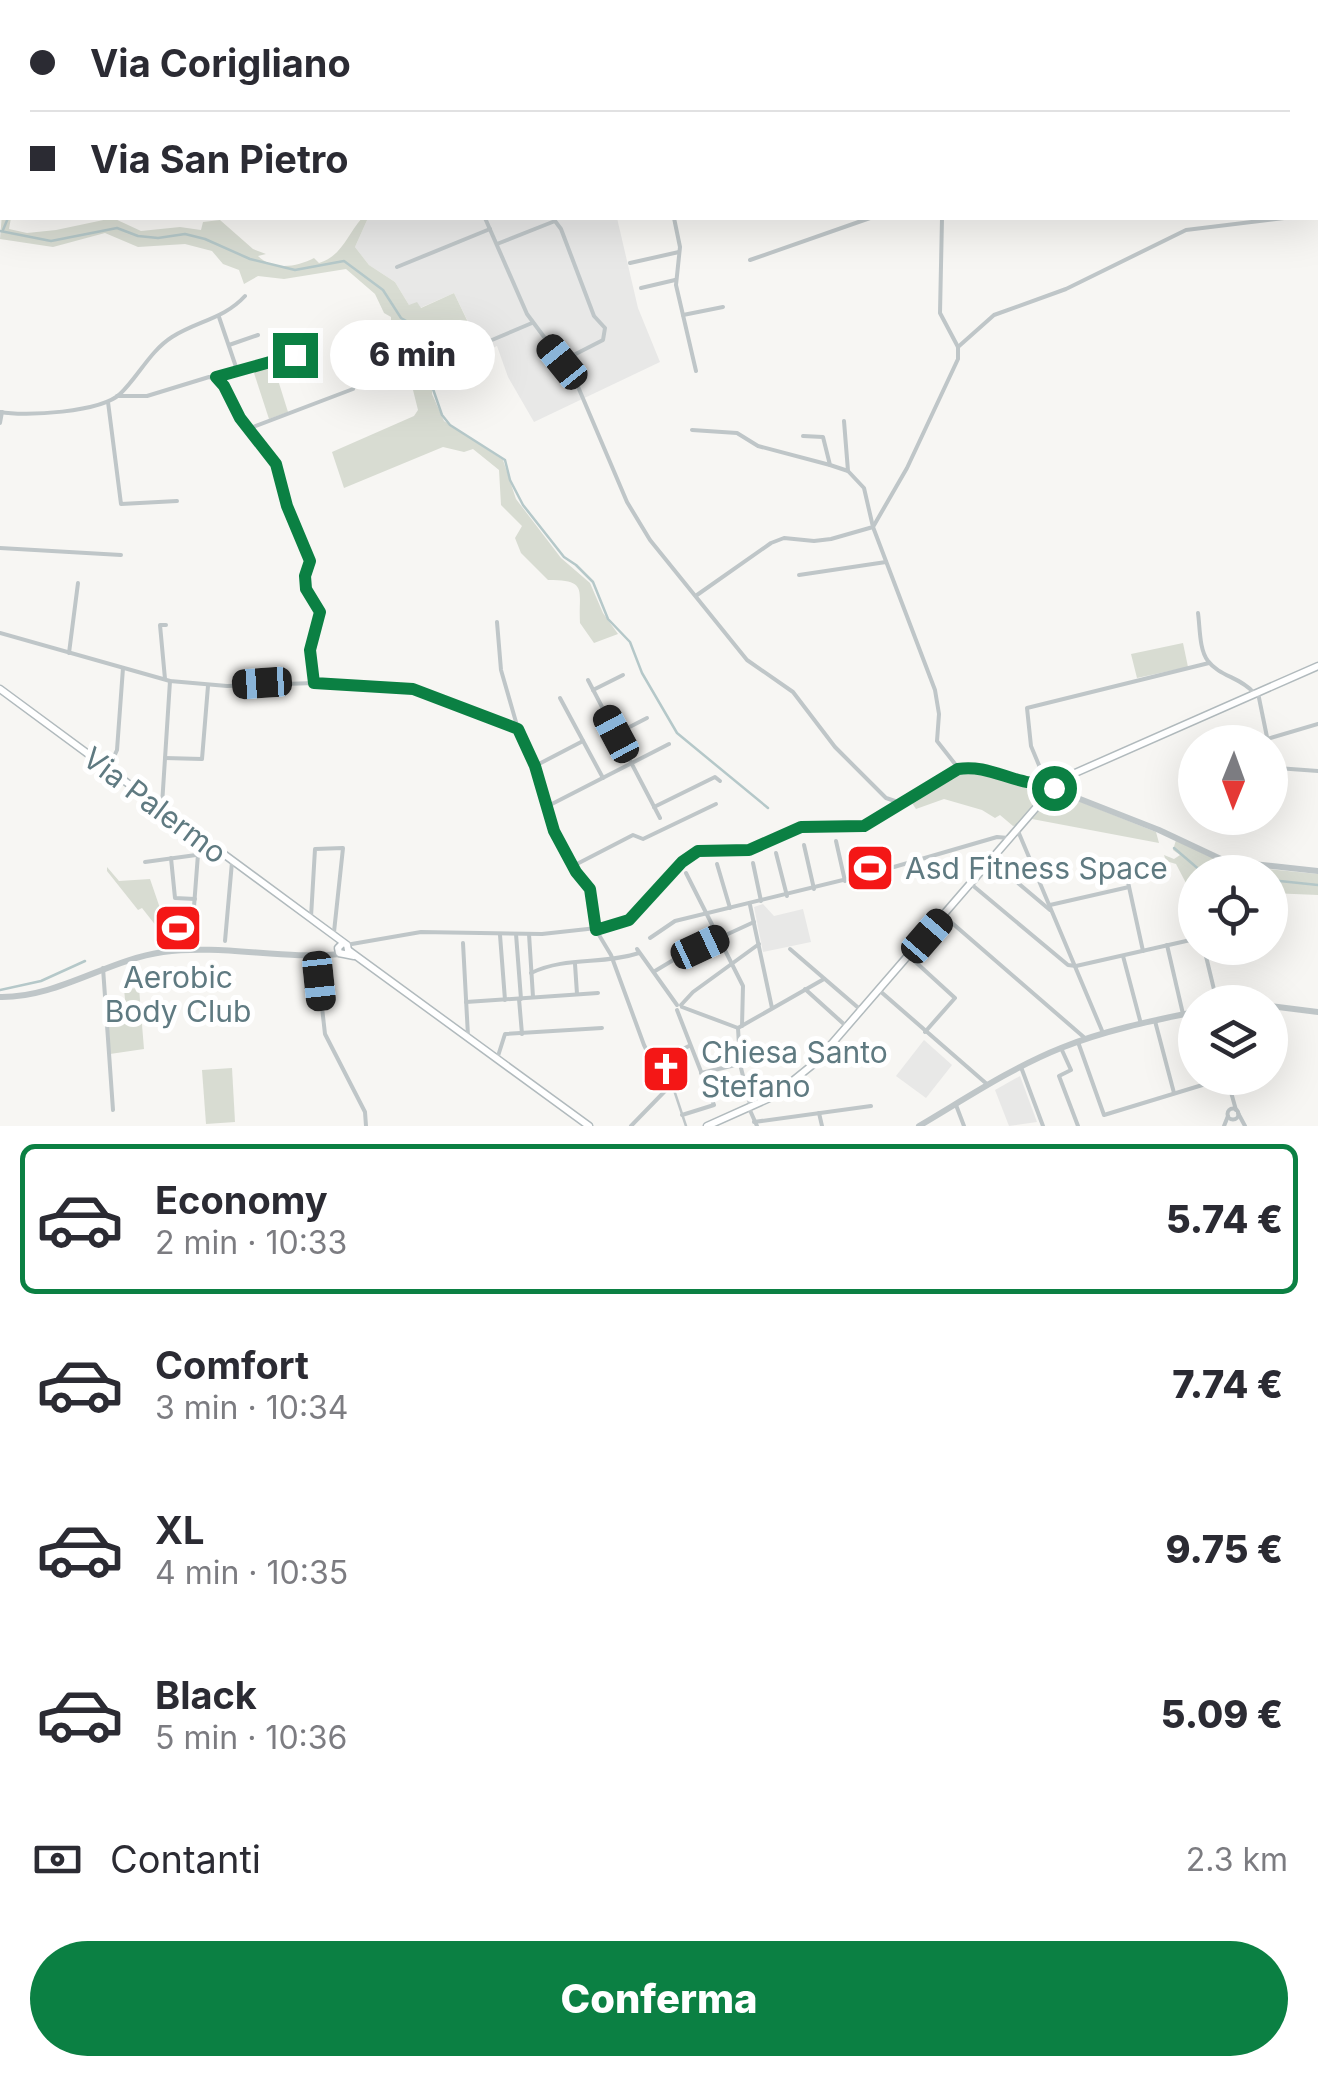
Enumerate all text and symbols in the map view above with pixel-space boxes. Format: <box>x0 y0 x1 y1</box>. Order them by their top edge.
text: Via Corigliano <box>90 40 351 86</box>
text: Via San Pietro <box>90 136 349 182</box>
callout: 6 min <box>330 320 495 390</box>
car <box>531 329 593 395</box>
route end <box>273 333 318 378</box>
text: 6 min <box>369 335 456 374</box>
car <box>231 666 293 700</box>
car <box>589 700 643 768</box>
north arrow <box>1178 725 1288 835</box>
map controls <box>1178 725 1288 1095</box>
street label: Via Palermo <box>76 739 234 871</box>
route start <box>1032 766 1077 811</box>
sports icon: Asd Fitness Space <box>844 842 896 894</box>
place label: Asd Fitness Space <box>905 850 1168 886</box>
button: locate <box>1178 855 1288 965</box>
sports icon: Aerobic Body Club <box>152 902 204 954</box>
car <box>896 904 958 968</box>
car <box>666 921 734 973</box>
car <box>301 950 337 1012</box>
place label: Aerobic Body Club <box>105 959 251 1029</box>
button: layers <box>1178 985 1288 1095</box>
place label: Chiesa Santo Stefano <box>701 1034 888 1104</box>
church icon: Chiesa Santo Stefano <box>640 1043 692 1095</box>
icon: car <box>35 1174 125 1264</box>
text: Economy <box>155 1177 328 1223</box>
text: 5.74 € <box>1166 1196 1283 1242</box>
text: 2 min · 10:33 <box>155 1223 347 1262</box>
icon: car <box>35 1339 125 1429</box>
text: Comfort <box>155 1342 309 1388</box>
text: 7.74 € <box>1172 1361 1283 1407</box>
text: 3 min · 10:34 <box>155 1388 349 1427</box>
icon: car <box>35 1504 125 1594</box>
text: XL <box>155 1507 205 1553</box>
text: 9.75 € <box>1165 1526 1283 1572</box>
text: 4 min · 10:35 <box>155 1553 348 1592</box>
icon: car <box>35 1669 125 1759</box>
text: Black <box>155 1672 257 1718</box>
text: 5.09 € <box>1161 1691 1283 1737</box>
text: 5 min · 10:36 <box>155 1718 347 1757</box>
icon: cash <box>30 1832 85 1887</box>
text: Contanti <box>110 1836 261 1882</box>
text: 2.3 km <box>1186 1840 1288 1879</box>
button: Conferma <box>30 1941 1288 2056</box>

